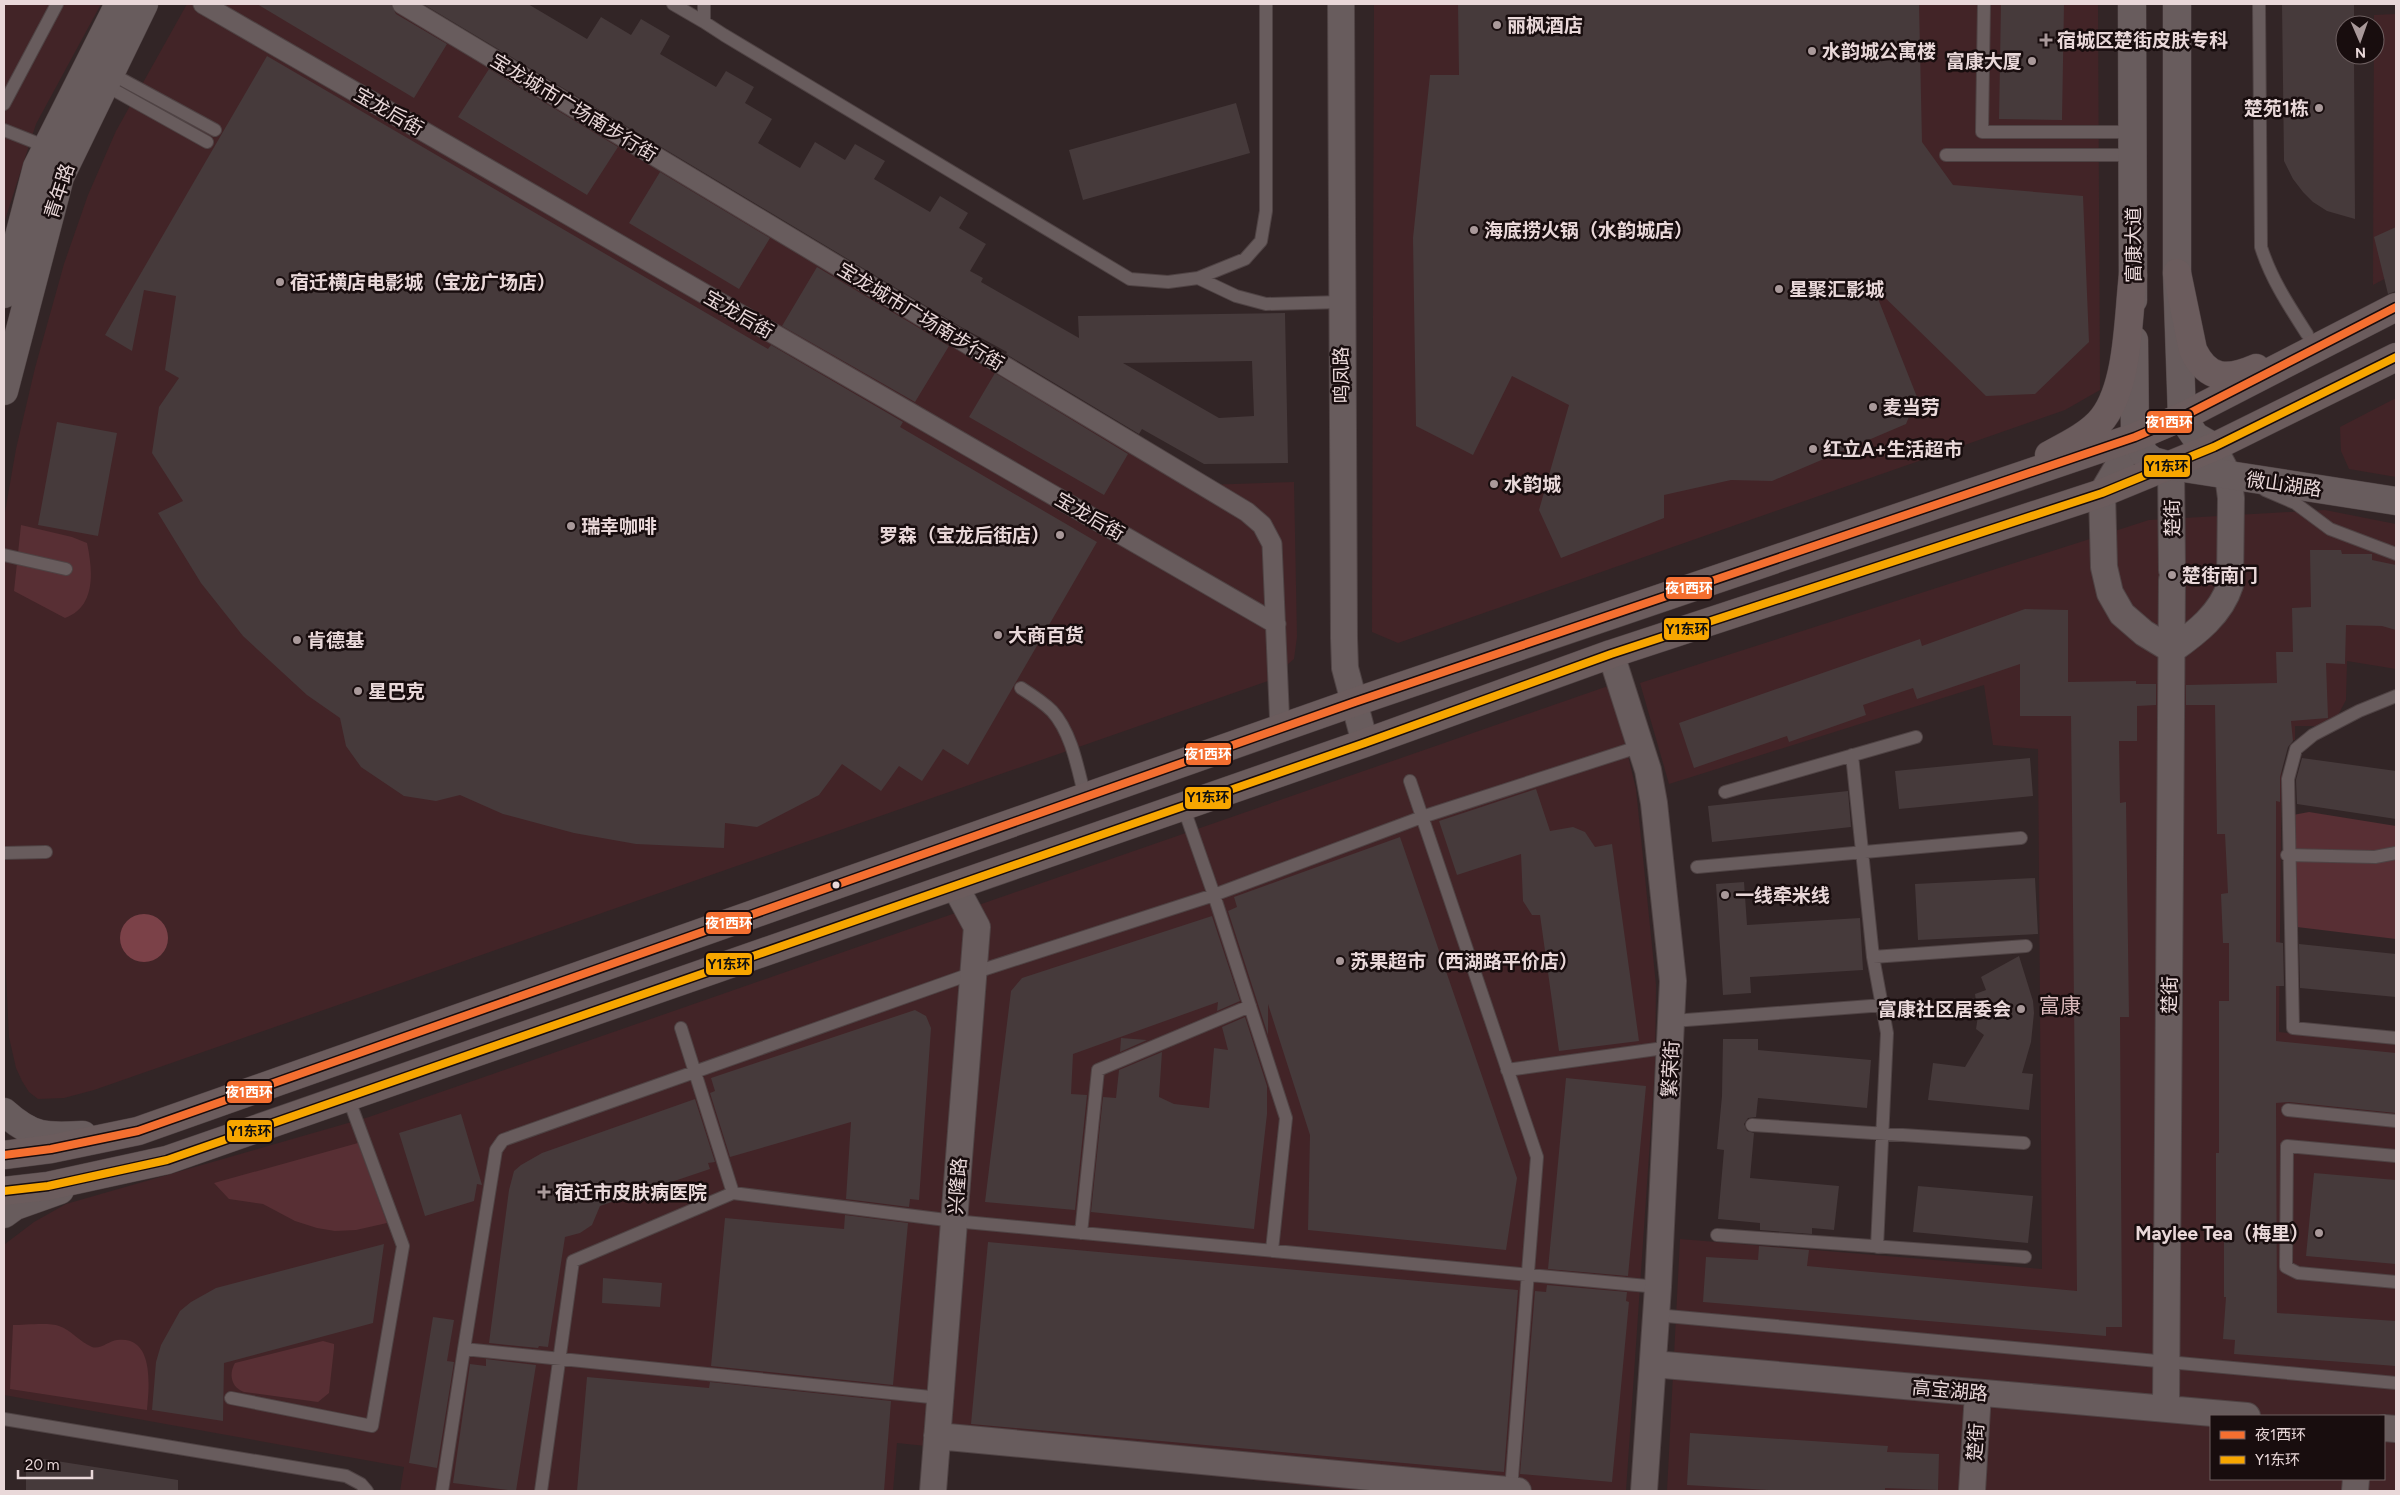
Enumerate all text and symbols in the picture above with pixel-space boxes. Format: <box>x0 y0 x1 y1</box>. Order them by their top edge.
place label: 丽枫酒店 <box>1507 14 1583 37</box>
north arrow <box>2335 15 2385 65</box>
marker: 丽枫酒店 <box>1491 19 1503 31</box>
place label: 宿城区楚街皮肤专科 <box>2057 29 2228 52</box>
marker: 宿城区楚街皮肤专科 <box>2039 33 2053 47</box>
place label: 水韵城公寓楼 <box>1822 40 1936 63</box>
text: N <box>2355 44 2366 61</box>
marker: 水韵城公寓楼 <box>1806 45 1818 57</box>
street label: 宝龙城市广场南步行街 <box>486 49 661 166</box>
place label: 富康大厦 <box>1946 50 2022 73</box>
marker: 富康大厦 <box>2026 55 2038 67</box>
street label: 宝龙后街 <box>350 82 427 140</box>
place label: 楚苑1栋 <box>2244 97 2309 120</box>
marker: 楚苑1栋 <box>2313 102 2325 114</box>
street label: 青年路 <box>40 160 79 222</box>
street label: 富康大道 <box>2122 207 2145 283</box>
place label: 海底捞火锅（水韵城店） <box>1484 219 1693 242</box>
marker: 海底捞火锅（水韵城店） <box>1468 224 1480 236</box>
street label: 宝龙城市广场南步行街 <box>833 258 1008 375</box>
place label: 宿迁横店电影城（宝龙广场店） <box>290 271 556 294</box>
marker: 宿迁横店电影城（宝龙广场店） <box>274 276 286 288</box>
place label: 星聚汇影城 <box>1789 278 1884 301</box>
marker: 星聚汇影城 <box>1773 283 1785 295</box>
street label: 宝龙后街 <box>700 285 777 343</box>
street label: 鸣凤路 <box>1330 346 1353 404</box>
place label: 麦当劳 <box>1883 396 1940 419</box>
marker: 麦当劳 <box>1867 401 1879 413</box>
line badge: 夜1西环 <box>2146 410 2193 434</box>
text: 夜1西环 <box>2145 414 2193 431</box>
place label: 红立A+生活超市 <box>1823 438 1963 461</box>
marker: 红立A+生活超市 <box>1807 443 1819 455</box>
line badge: Y1东环 <box>2143 454 2191 478</box>
text: Y1东环 <box>2146 458 2188 475</box>
street label: 微山湖路 <box>2245 468 2323 501</box>
place label: 水韵城 <box>1504 473 1561 496</box>
marker: 水韵城 <box>1488 478 1500 490</box>
street label: 宝龙后街 <box>1051 487 1128 545</box>
street label: 楚街 <box>2161 499 2184 537</box>
place label: 瑞幸咖啡 <box>581 515 657 538</box>
marker: 瑞幸咖啡 <box>565 520 577 532</box>
place label: 罗森（宝龙后街店） <box>879 524 1050 547</box>
marker: 罗森（宝龙后街店） <box>1054 529 1066 541</box>
place label: 楚街南门 <box>2182 564 2258 587</box>
marker: 楚街南门 <box>2166 569 2178 581</box>
line badge: 夜1西环 <box>1665 576 1713 600</box>
text: 夜1西环 <box>1665 580 1713 597</box>
line badge: Y1东环 <box>1663 617 1710 641</box>
text: Y1东环 <box>1666 621 1708 638</box>
place label: 大商百货 <box>1008 624 1084 647</box>
place label: 肯德基 <box>307 629 365 652</box>
marker: 大商百货 <box>992 629 1004 641</box>
marker: 肯德基 <box>291 634 303 646</box>
place label: 星巴克 <box>368 680 425 703</box>
marker: 星巴克 <box>352 685 364 697</box>
line badge: 夜1西环 <box>1185 742 1232 766</box>
text: 夜1西环 <box>1184 746 1232 763</box>
line badge: Y1东环 <box>1184 786 1232 810</box>
text: Y1东环 <box>1187 789 1229 806</box>
unlabelled marker <box>831 880 841 890</box>
place label: 一线牵米线 <box>1735 884 1830 907</box>
marker: 一线牵米线 <box>1719 889 1731 901</box>
line badge: 夜1西环 <box>705 911 752 935</box>
text: 夜1西环 <box>705 915 753 932</box>
place label: 苏果超市（西湖路平价店） <box>1350 950 1578 973</box>
line badge: Y1东环 <box>705 952 753 976</box>
marker: 苏果超市（西湖路平价店） <box>1334 955 1346 967</box>
text: Y1东环 <box>708 956 750 973</box>
street label: 楚街 <box>2158 976 2181 1014</box>
district label: 富康 <box>2039 993 2081 1018</box>
place label: 富康社区居委会 <box>1878 998 2011 1021</box>
marker: 富康社区居委会 <box>2015 1003 2027 1015</box>
street label: 繁荣街 <box>1658 1040 1683 1098</box>
line badge: 夜1西环 <box>226 1080 273 1104</box>
text: 夜1西环 <box>225 1084 273 1101</box>
line badge: Y1东环 <box>226 1119 273 1143</box>
text: Y1东环 <box>229 1123 271 1140</box>
street label: 兴隆路 <box>944 1157 971 1215</box>
place label: 宿迁市皮肤病医院 <box>555 1181 707 1204</box>
marker: 宿迁市皮肤病医院 <box>537 1185 551 1199</box>
place label: Maylee Tea（梅里） <box>2135 1222 2309 1245</box>
marker: Maylee Tea（梅里） <box>2313 1227 2325 1239</box>
street label: 高宝湖路 <box>1911 1376 1989 1405</box>
legend <box>2210 1415 2385 1480</box>
street label: 楚街 <box>1963 1422 1988 1462</box>
text: 夜1西环 <box>2255 1426 2306 1444</box>
scale bar <box>18 1448 91 1480</box>
text: Y1东环 <box>2255 1451 2300 1469</box>
text: 20 m <box>25 1456 59 1474</box>

